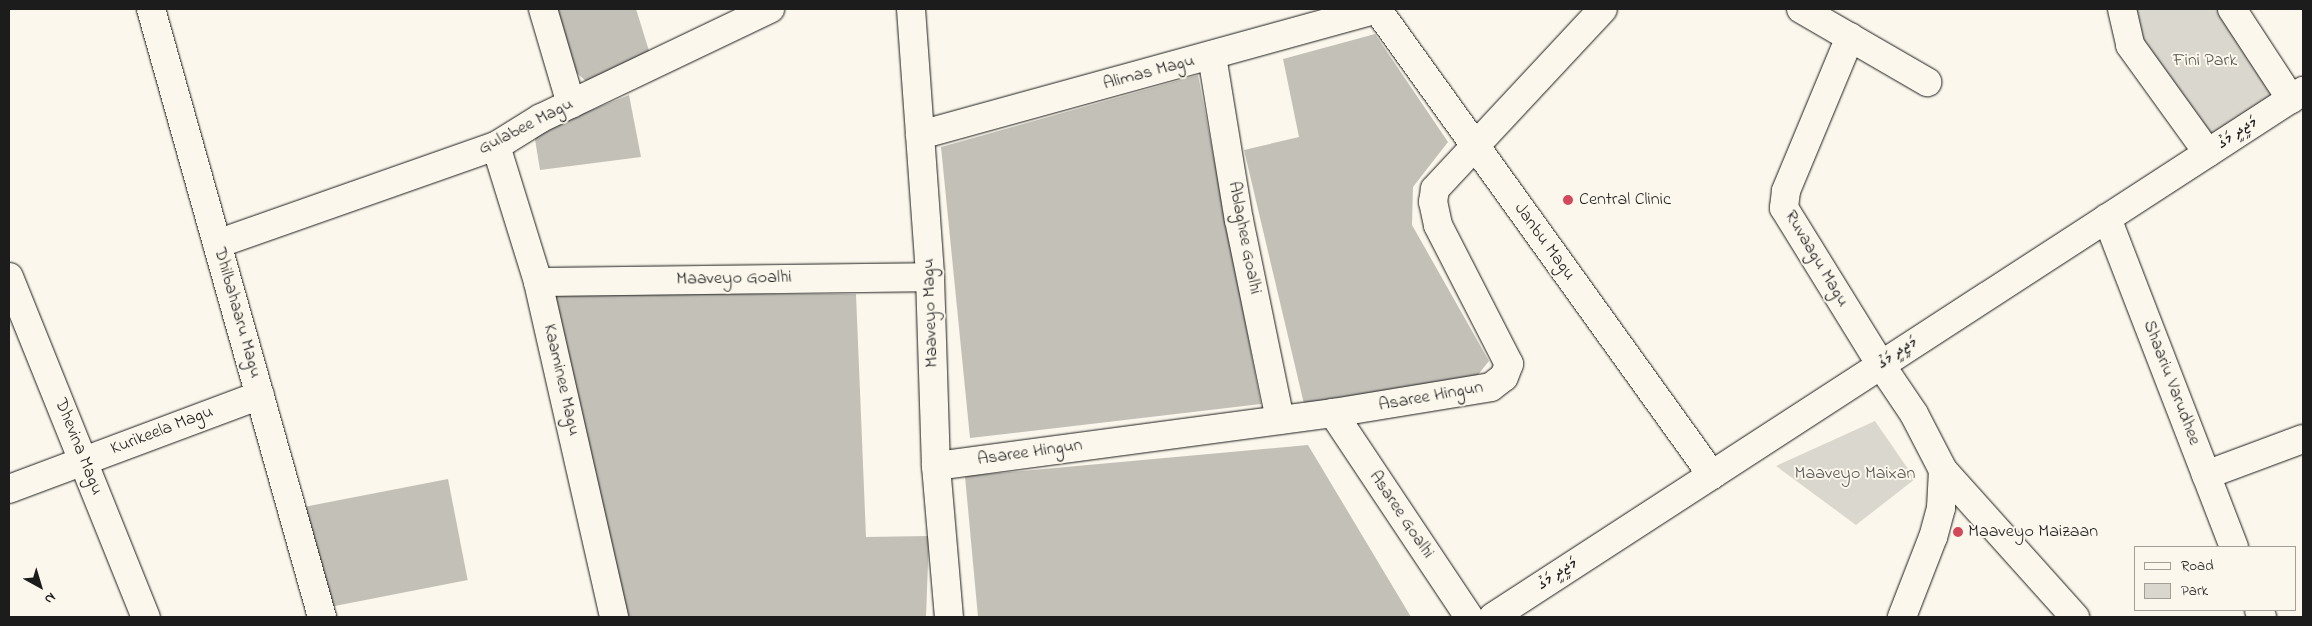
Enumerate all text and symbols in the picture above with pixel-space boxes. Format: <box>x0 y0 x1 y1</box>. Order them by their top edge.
street label: Alimas Magu <box>1101 50 1197 96</box>
park label: Fini Park <box>2173 50 2237 72</box>
street label: Gulabee Magu <box>475 94 577 160</box>
street label: މަޖީދީ މަގު <box>2214 113 2262 155</box>
street label: Ablaghee Goalhi <box>1222 180 1266 296</box>
place label: Central Clinic <box>1579 189 1671 211</box>
marker: Central Clinic <box>1561 193 1575 207</box>
street label: Janbu Magu <box>1509 199 1579 285</box>
street label: Ruvaagu Magu <box>1779 207 1853 311</box>
street label: Dhilbahaaru Magu <box>208 245 266 381</box>
street label: Maaveyo Magu <box>918 258 944 368</box>
street label: Maaveyo Goalhi <box>676 267 792 291</box>
street label: Shaariu Varudhee <box>2137 318 2205 448</box>
street label: Kaaminee Magu <box>538 322 584 438</box>
street label: މަޖީދީ މަގު <box>1874 333 1922 375</box>
street label: Asaree Hingun <box>1377 377 1485 417</box>
street label: Dhevina Magu <box>49 396 107 498</box>
street label: Kurikeela Magu <box>108 402 216 460</box>
street label: Asaree Hingun <box>976 435 1084 471</box>
park label: Maaveyo Maixan <box>1795 463 1915 485</box>
street label: Asaree Goalhi <box>1364 467 1438 563</box>
place label: Maaveyo Maizaan <box>1968 521 2098 543</box>
marker: Maaveyo Maizaan <box>1952 526 1964 538</box>
legend <box>2134 546 2297 611</box>
street label: މަޖީދީ މަގު <box>1534 554 1582 596</box>
text: Road <box>2181 555 2214 577</box>
north arrow <box>15 561 65 611</box>
text: Park <box>2181 580 2208 602</box>
text: N <box>39 587 60 609</box>

